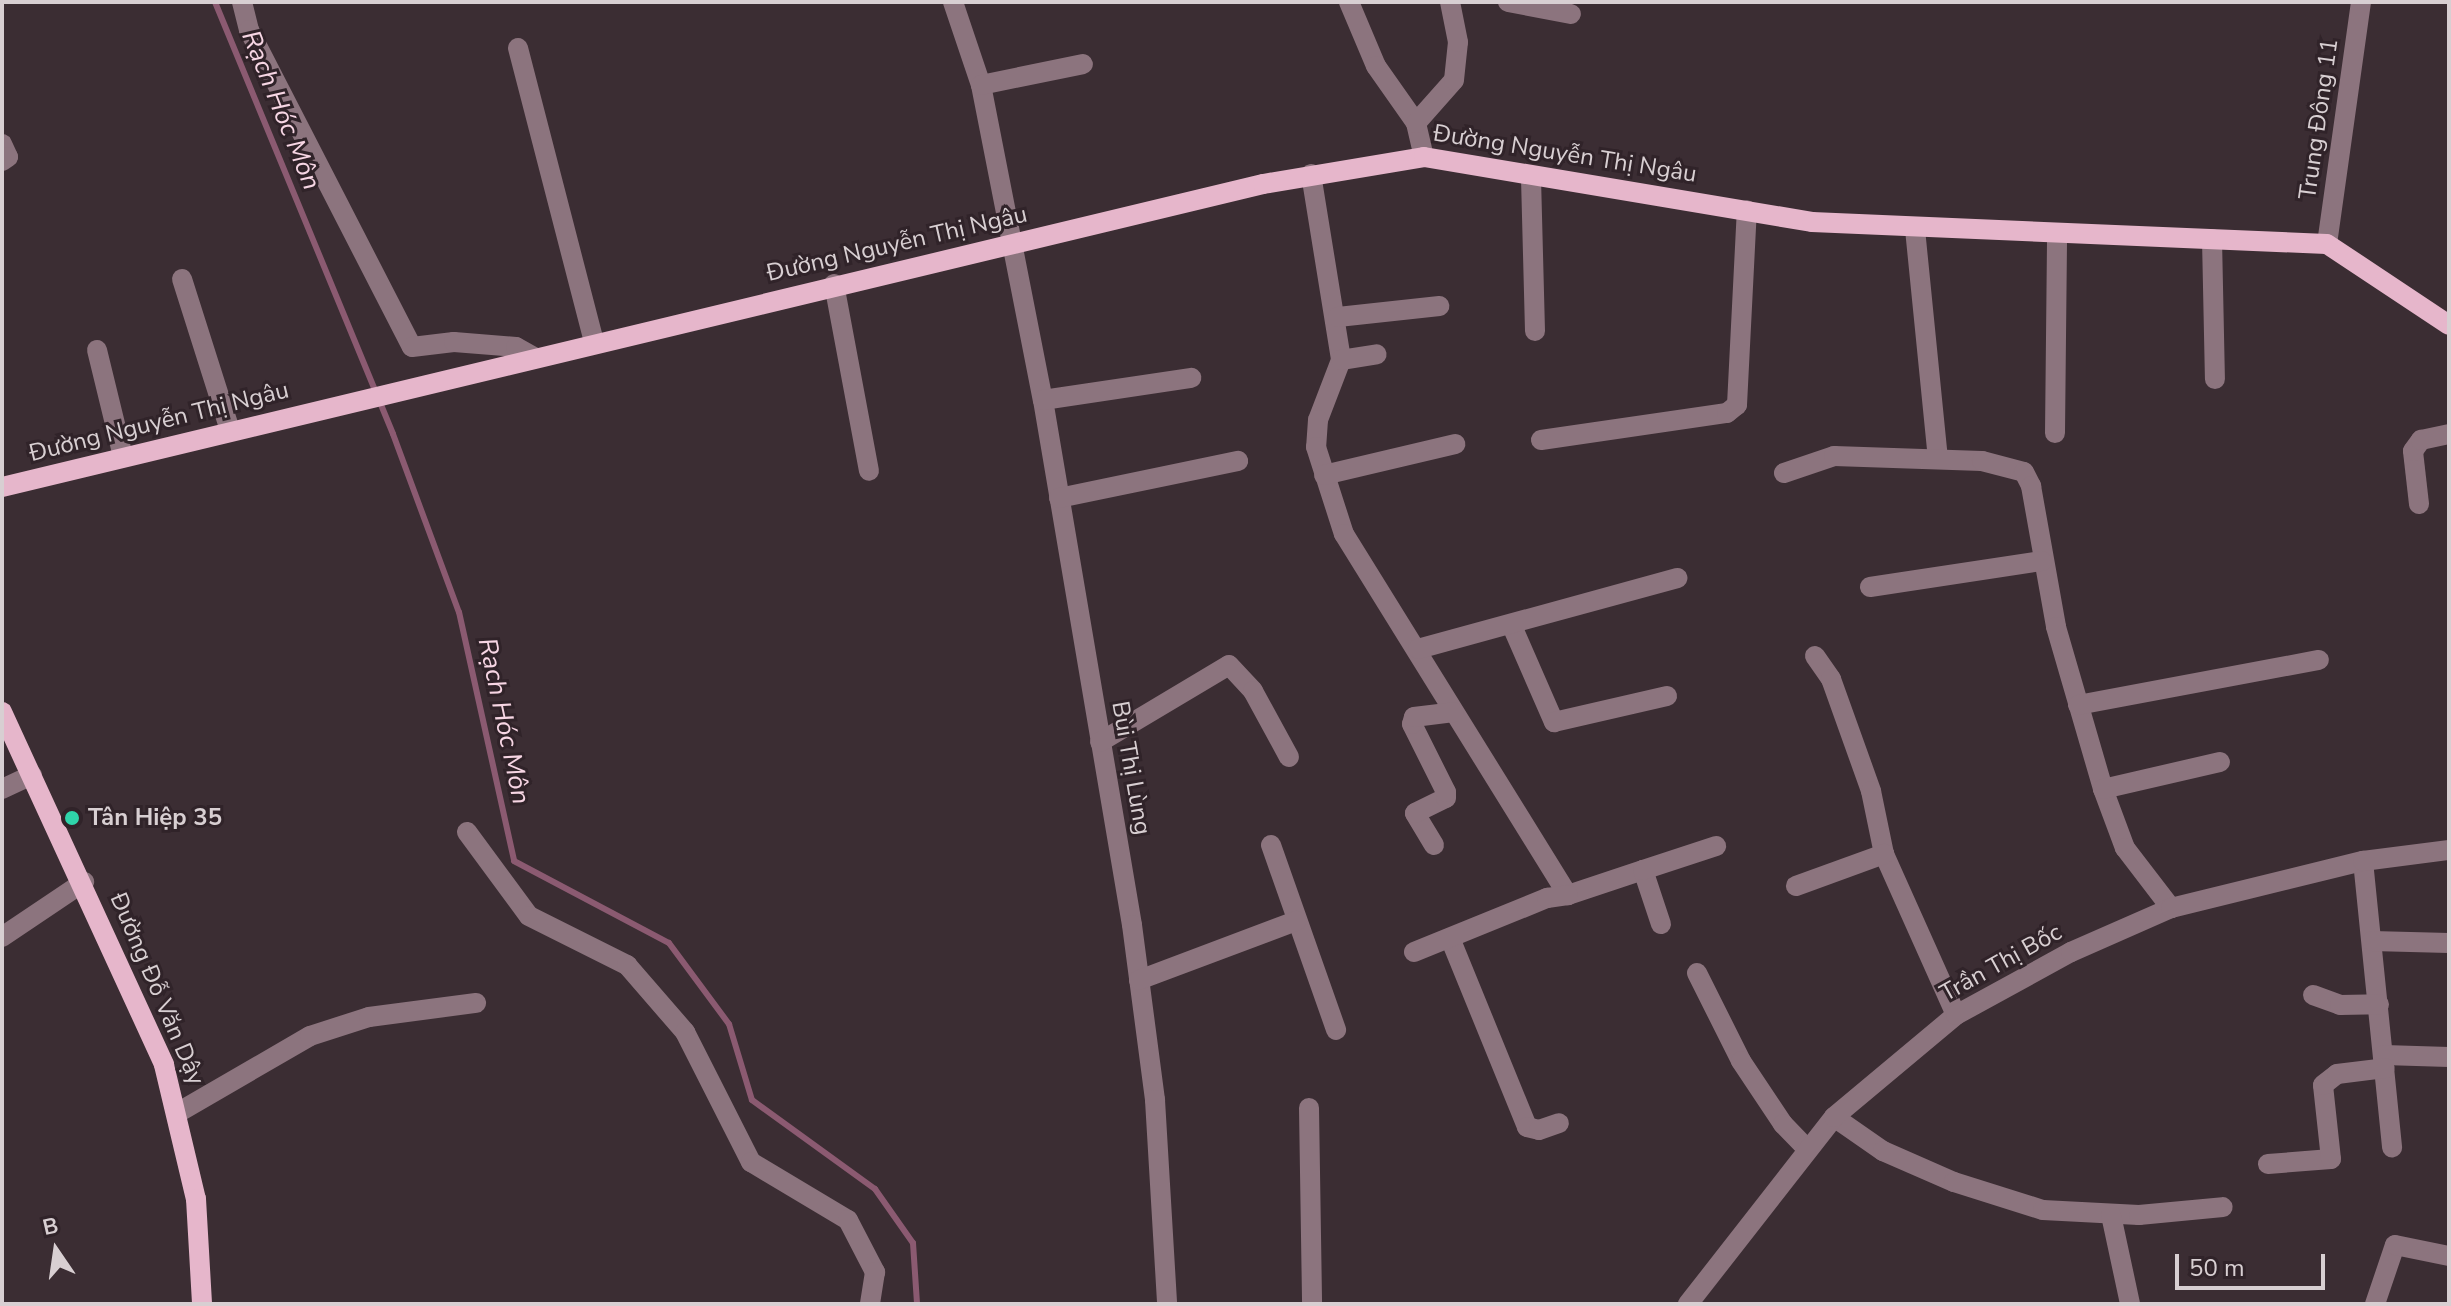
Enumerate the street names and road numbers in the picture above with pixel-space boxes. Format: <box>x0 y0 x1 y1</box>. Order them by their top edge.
street label: Trung Đông 11 <box>2293 37 2345 201</box>
street label: Đường Nguyễn Thị Ngâu <box>1431 119 1699 189</box>
street label: Đường Nguyễn Thị Ngâu <box>764 200 1030 288</box>
street label: Đường Nguyễn Thị Ngâu <box>26 376 292 468</box>
street label: Bùi Thị Lùng <box>1105 699 1157 837</box>
street label: Đường Đỗ Văn Dậy <box>103 888 211 1090</box>
street label: Trần Thị Bốc <box>1935 918 2067 1008</box>

